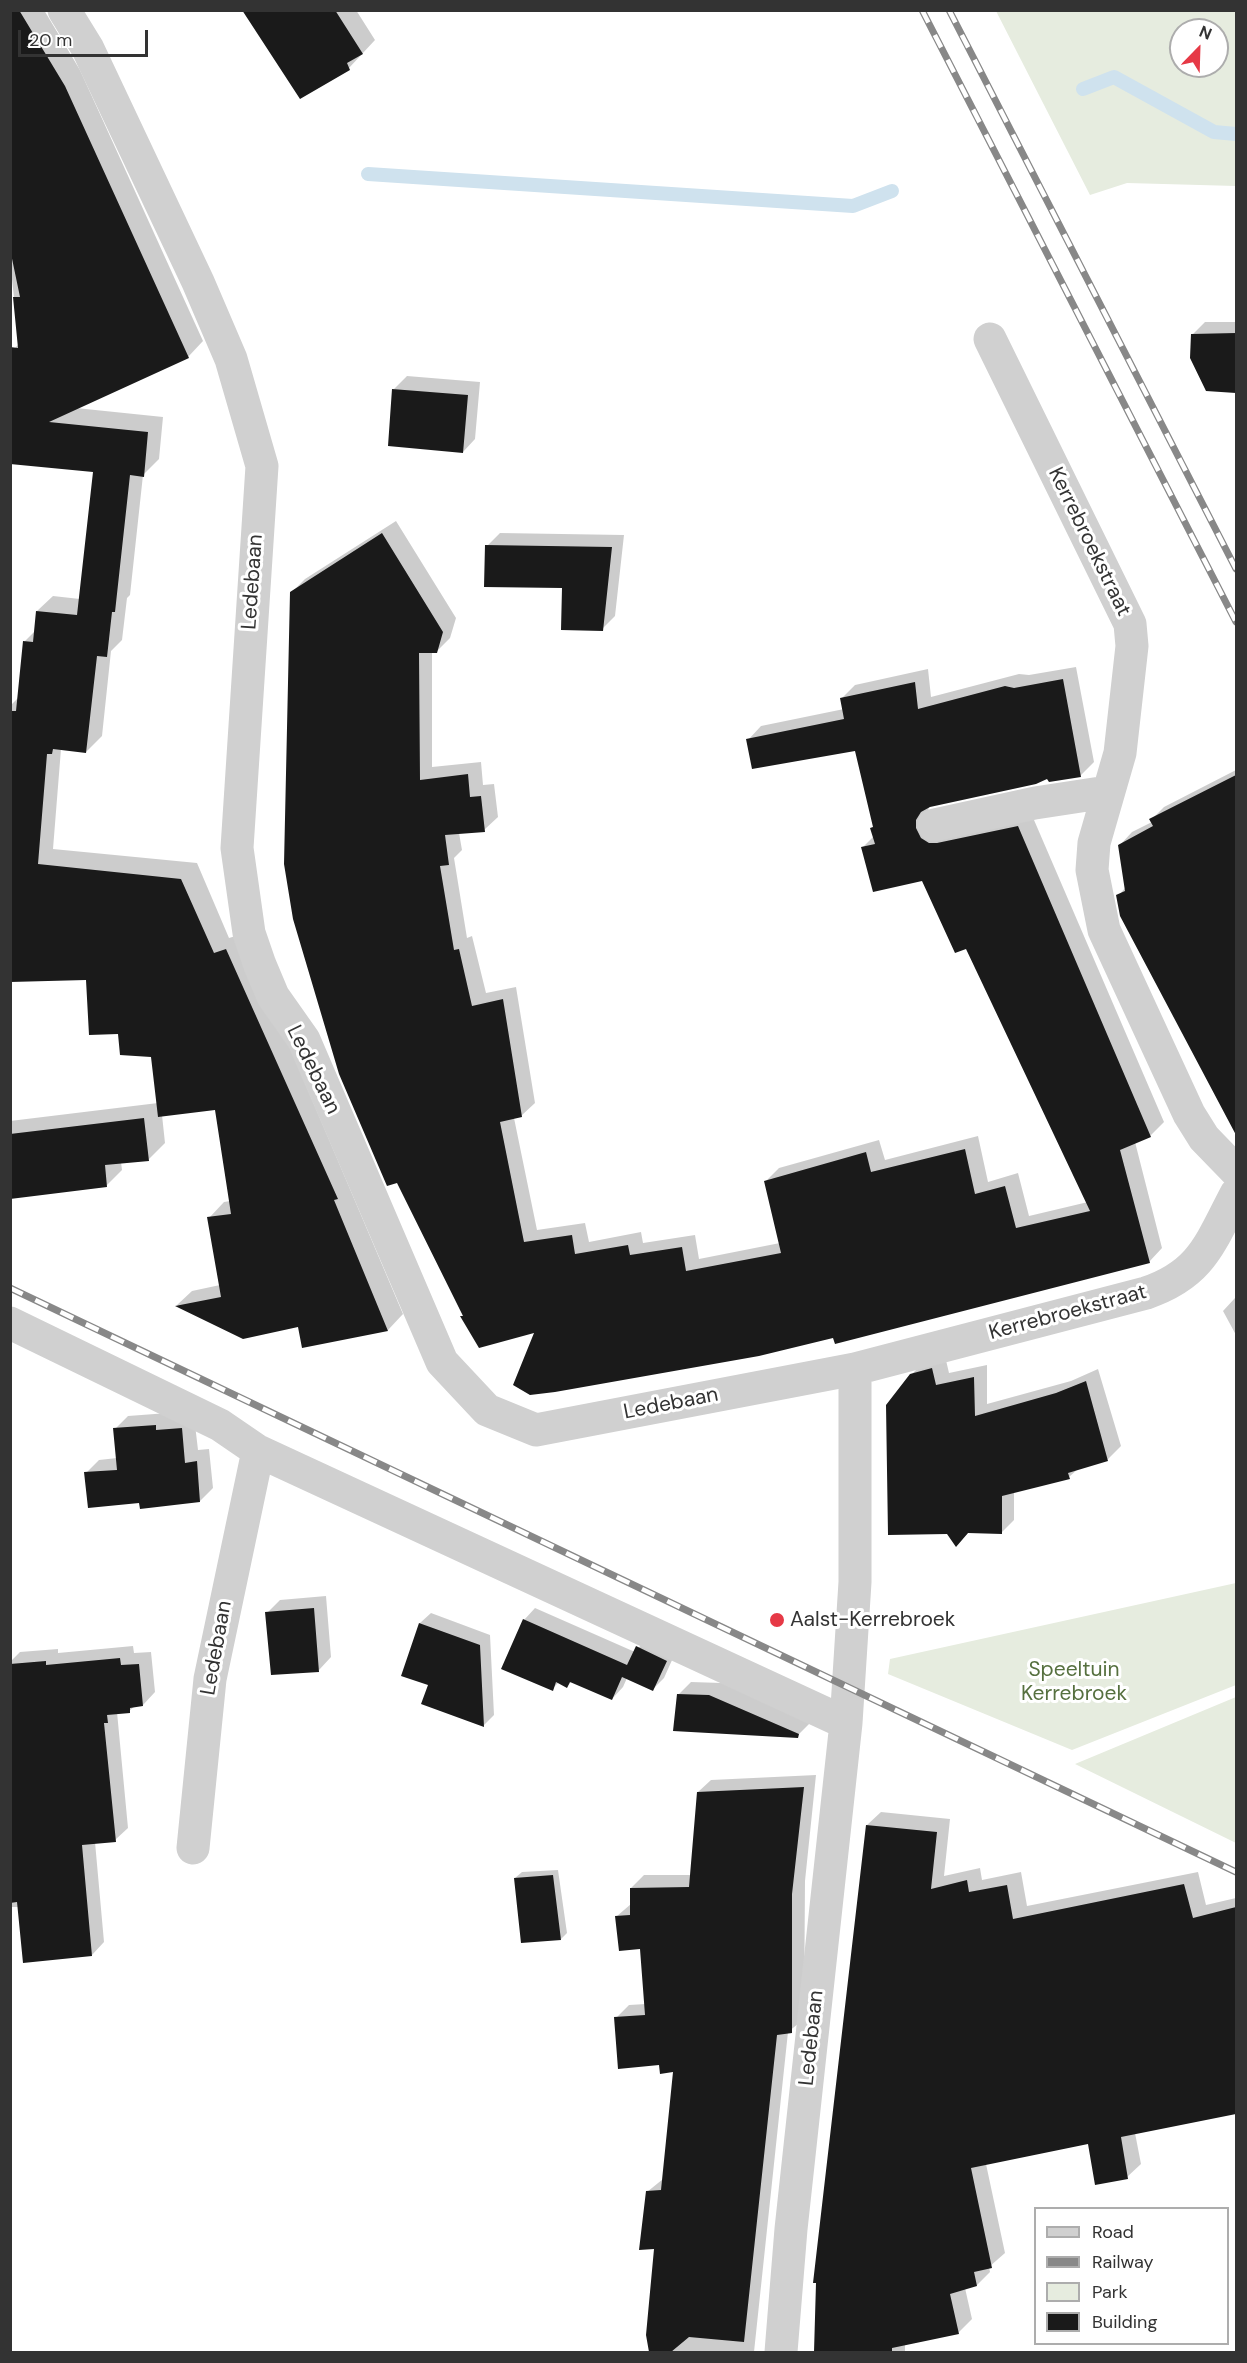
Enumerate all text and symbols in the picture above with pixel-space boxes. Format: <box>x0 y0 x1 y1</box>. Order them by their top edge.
scale bar <box>21 18 152 56</box>
north arrow <box>1169 18 1229 78</box>
text: N <box>1196 21 1215 45</box>
text: 20 m <box>29 28 72 52</box>
street label: Kerrebroekstraat <box>1042 464 1136 620</box>
street label: Ledebaan <box>237 533 269 631</box>
street label: Ledebaan <box>281 1021 345 1119</box>
street label: Kerrebroekstraat <box>986 1280 1150 1346</box>
street label: Ledebaan <box>622 1383 720 1425</box>
street label: Ledebaan <box>196 1599 238 1697</box>
place label: Aalst-Kerrebroek <box>790 1607 955 1633</box>
marker: Aalst-Kerrebroek <box>768 1611 786 1629</box>
park label: Speeltuin Kerrebroek <box>1021 1657 1127 1707</box>
street label: Ledebaan <box>794 1989 830 2087</box>
legend <box>1034 2207 1229 2345</box>
text: Road <box>1092 2220 1134 2244</box>
text: Railway <box>1092 2250 1154 2274</box>
text: Park <box>1092 2280 1128 2304</box>
text: Building <box>1092 2310 1157 2334</box>

